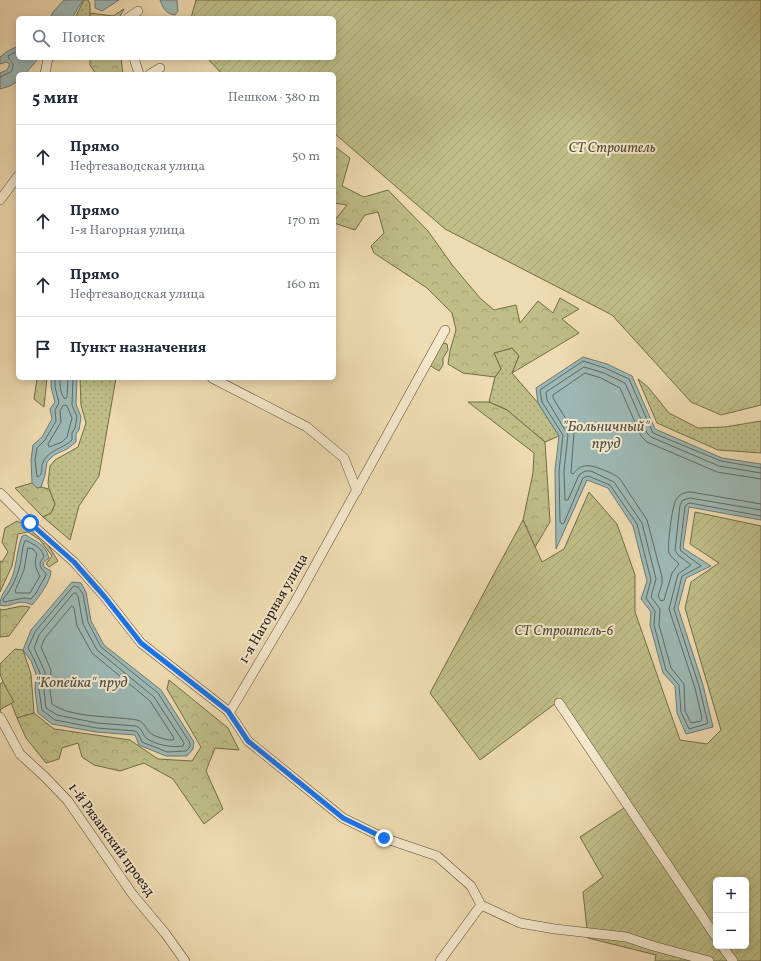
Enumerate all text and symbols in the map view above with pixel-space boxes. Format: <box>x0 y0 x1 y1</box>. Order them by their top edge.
search box <box>16 16 336 60</box>
icon: search <box>30 27 52 49</box>
text: Поиск <box>62 28 105 49</box>
text: 5 мин <box>32 87 78 110</box>
text: Пешком · 380 m <box>228 89 320 107</box>
text: Прямо <box>70 137 119 158</box>
park label: СТ Строитель <box>568 139 656 158</box>
icon: ahead <box>32 146 54 168</box>
text: 50 m <box>292 148 320 166</box>
text: Нефтезаводская улица <box>70 158 205 176</box>
text: Прямо <box>70 201 119 222</box>
icon: ahead <box>32 210 54 232</box>
text: 170 m <box>287 212 320 230</box>
text: 1-я Нагорная улица <box>70 222 185 240</box>
text: Прямо <box>70 265 119 286</box>
icon: ahead <box>32 274 54 296</box>
text: 160 m <box>286 276 320 294</box>
text: Нефтезаводская улица <box>70 286 205 304</box>
icon: arrive <box>32 338 54 360</box>
text: Пункт назначения <box>70 338 206 359</box>
water label: "Больничный" пруд <box>563 417 650 455</box>
route start <box>21 514 39 532</box>
street label: 1-я Нагорная улица <box>235 551 313 667</box>
park label: СТ Строитель-6 <box>514 622 614 641</box>
water label: "Копейка" пруд <box>35 673 128 694</box>
street label: 1-й Рязанский проезд <box>63 779 159 901</box>
route end <box>375 829 393 847</box>
map controls <box>713 877 749 949</box>
button: + <box>713 877 749 913</box>
button: − <box>713 913 749 949</box>

